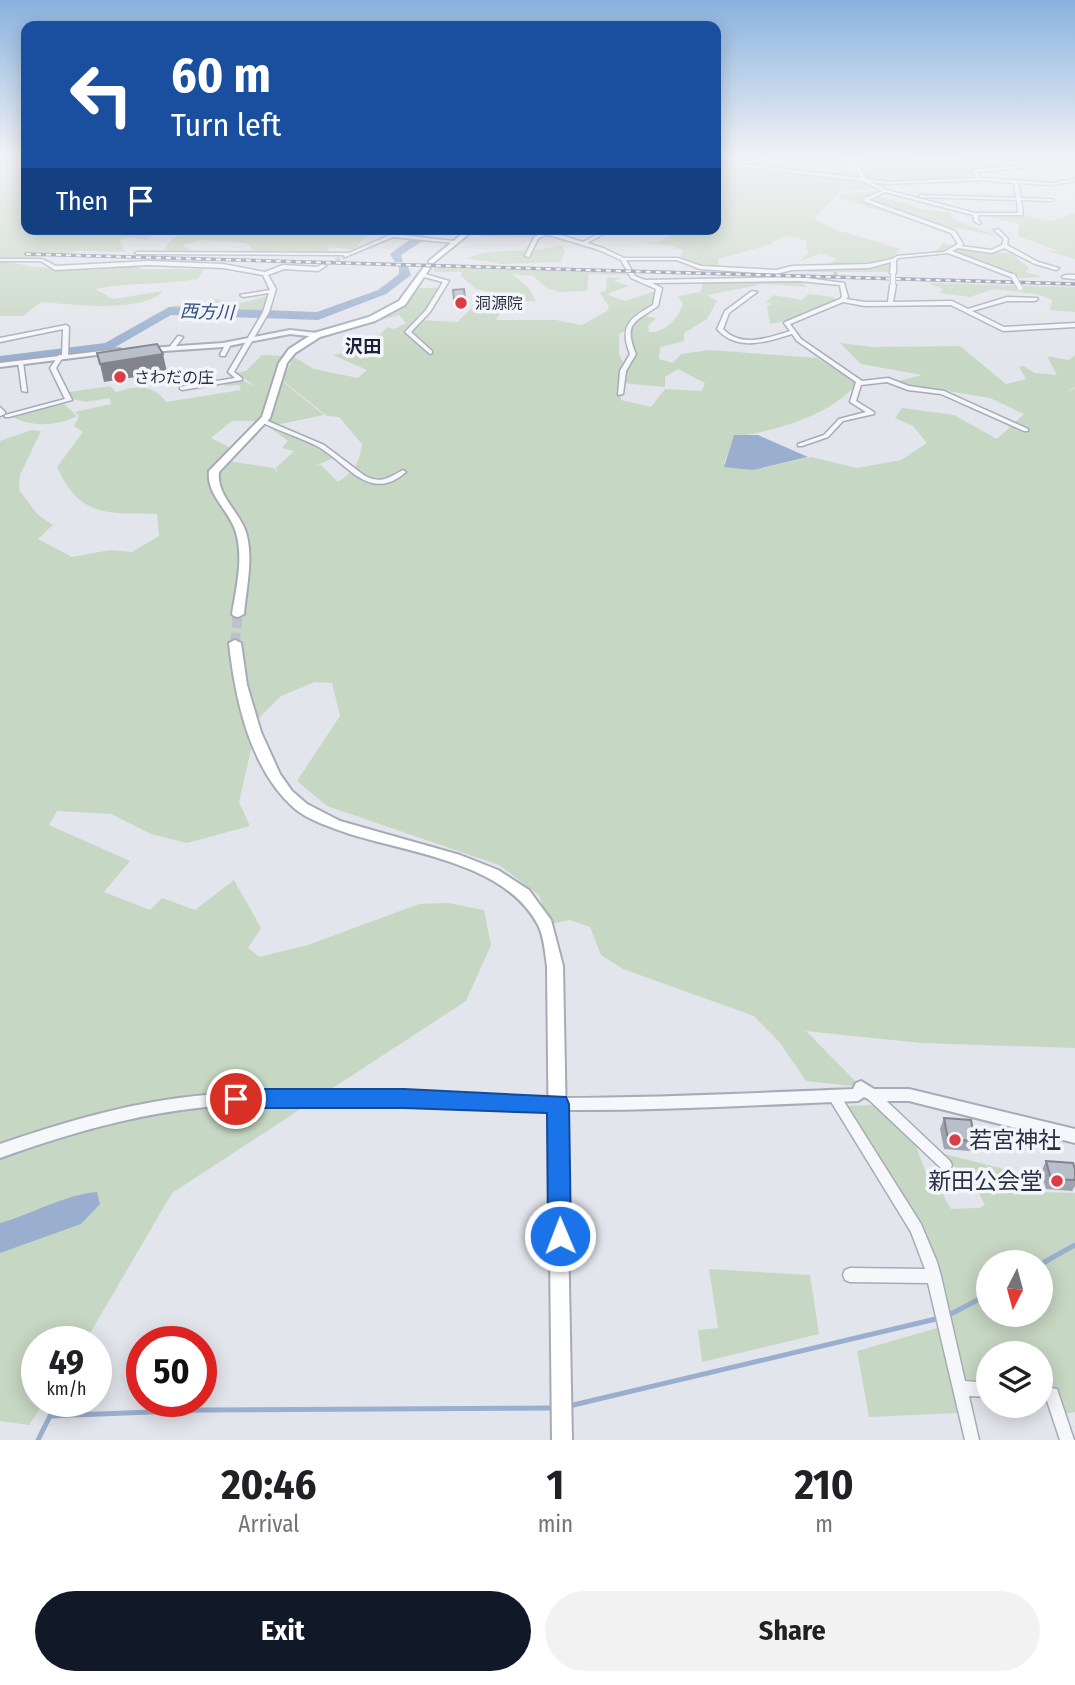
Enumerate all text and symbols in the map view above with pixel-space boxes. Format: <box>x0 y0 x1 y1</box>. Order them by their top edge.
text: 60 m <box>171 46 271 105</box>
icon: left <box>56 49 147 140</box>
text: Turn left <box>171 106 281 144</box>
icon: arrive <box>122 182 160 220</box>
text: Then <box>56 186 108 217</box>
place label: 洞源院 <box>475 294 523 313</box>
marker: 洞源院 <box>453 295 469 311</box>
water label: 西方川 <box>180 300 236 324</box>
district label: 沢田 <box>345 336 381 358</box>
place label: さわだの庄 <box>134 368 214 387</box>
marker: さわだの庄 <box>112 369 128 385</box>
pin <box>206 1069 266 1129</box>
icon: arrive <box>217 1080 255 1118</box>
place label: 若宮神社 <box>969 1126 1061 1154</box>
marker: 若宮神社 <box>947 1132 963 1148</box>
place label: 新田公会堂 <box>928 1167 1043 1195</box>
marker: 新田公会堂 <box>1049 1173 1065 1189</box>
position arrow <box>523 1199 597 1273</box>
north arrow <box>976 1250 1054 1326</box>
map controls <box>976 1250 1053 1418</box>
speed limit sign: 50 <box>126 1326 217 1417</box>
text: 49 <box>49 1341 84 1383</box>
button: layers <box>976 1341 1053 1418</box>
text: km/h <box>46 1378 87 1400</box>
text: 20:46 <box>221 1460 316 1510</box>
text: 1 <box>547 1460 564 1510</box>
text: 210 <box>794 1460 854 1510</box>
text: Arrival <box>238 1510 299 1538</box>
text: min <box>538 1510 573 1538</box>
text: m <box>815 1510 833 1538</box>
button: Exit <box>35 1591 531 1671</box>
button: Share <box>545 1591 1040 1671</box>

